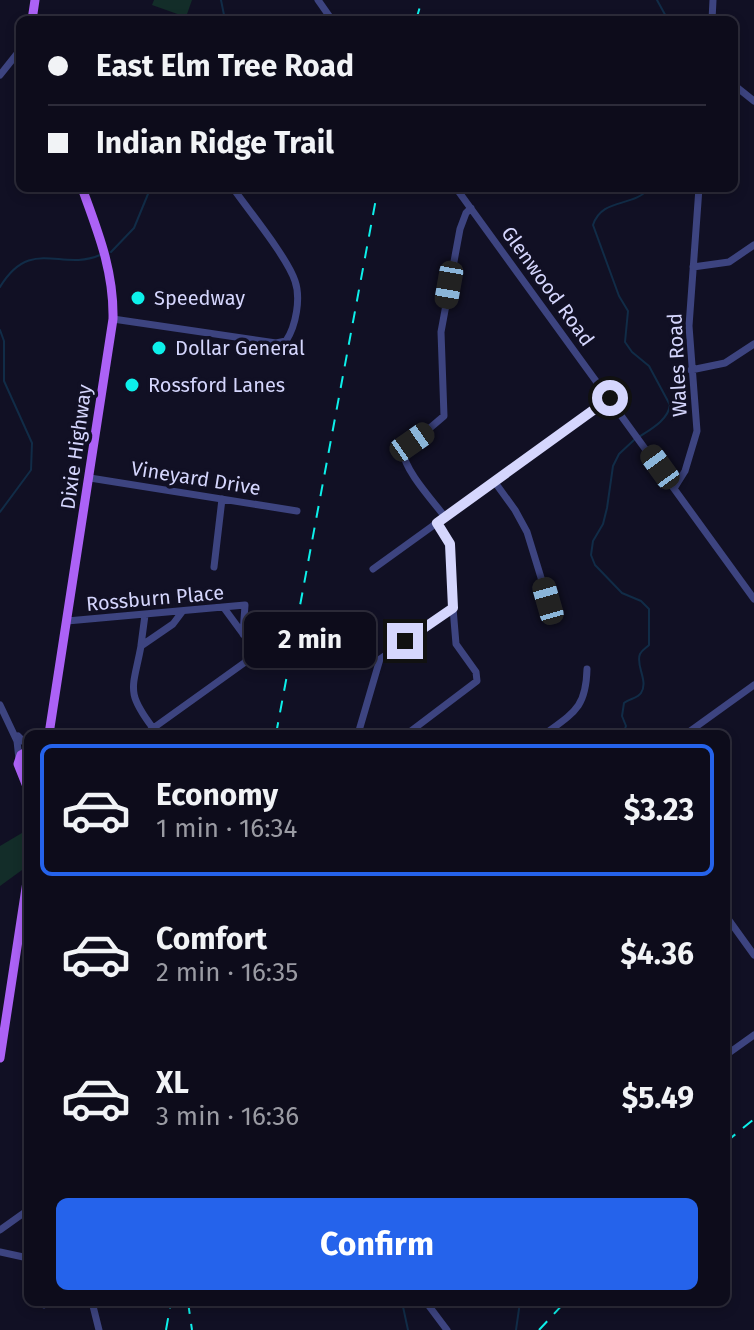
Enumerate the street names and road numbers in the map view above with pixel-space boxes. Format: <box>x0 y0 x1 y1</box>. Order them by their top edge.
street label: Glenwood Road <box>497 221 599 351</box>
street label: Wales Road <box>662 312 692 418</box>
street label: Dixie Highway <box>55 383 97 511</box>
street label: Vineyard Drive <box>129 456 263 500</box>
street label: Rossburn Place <box>85 580 225 616</box>

